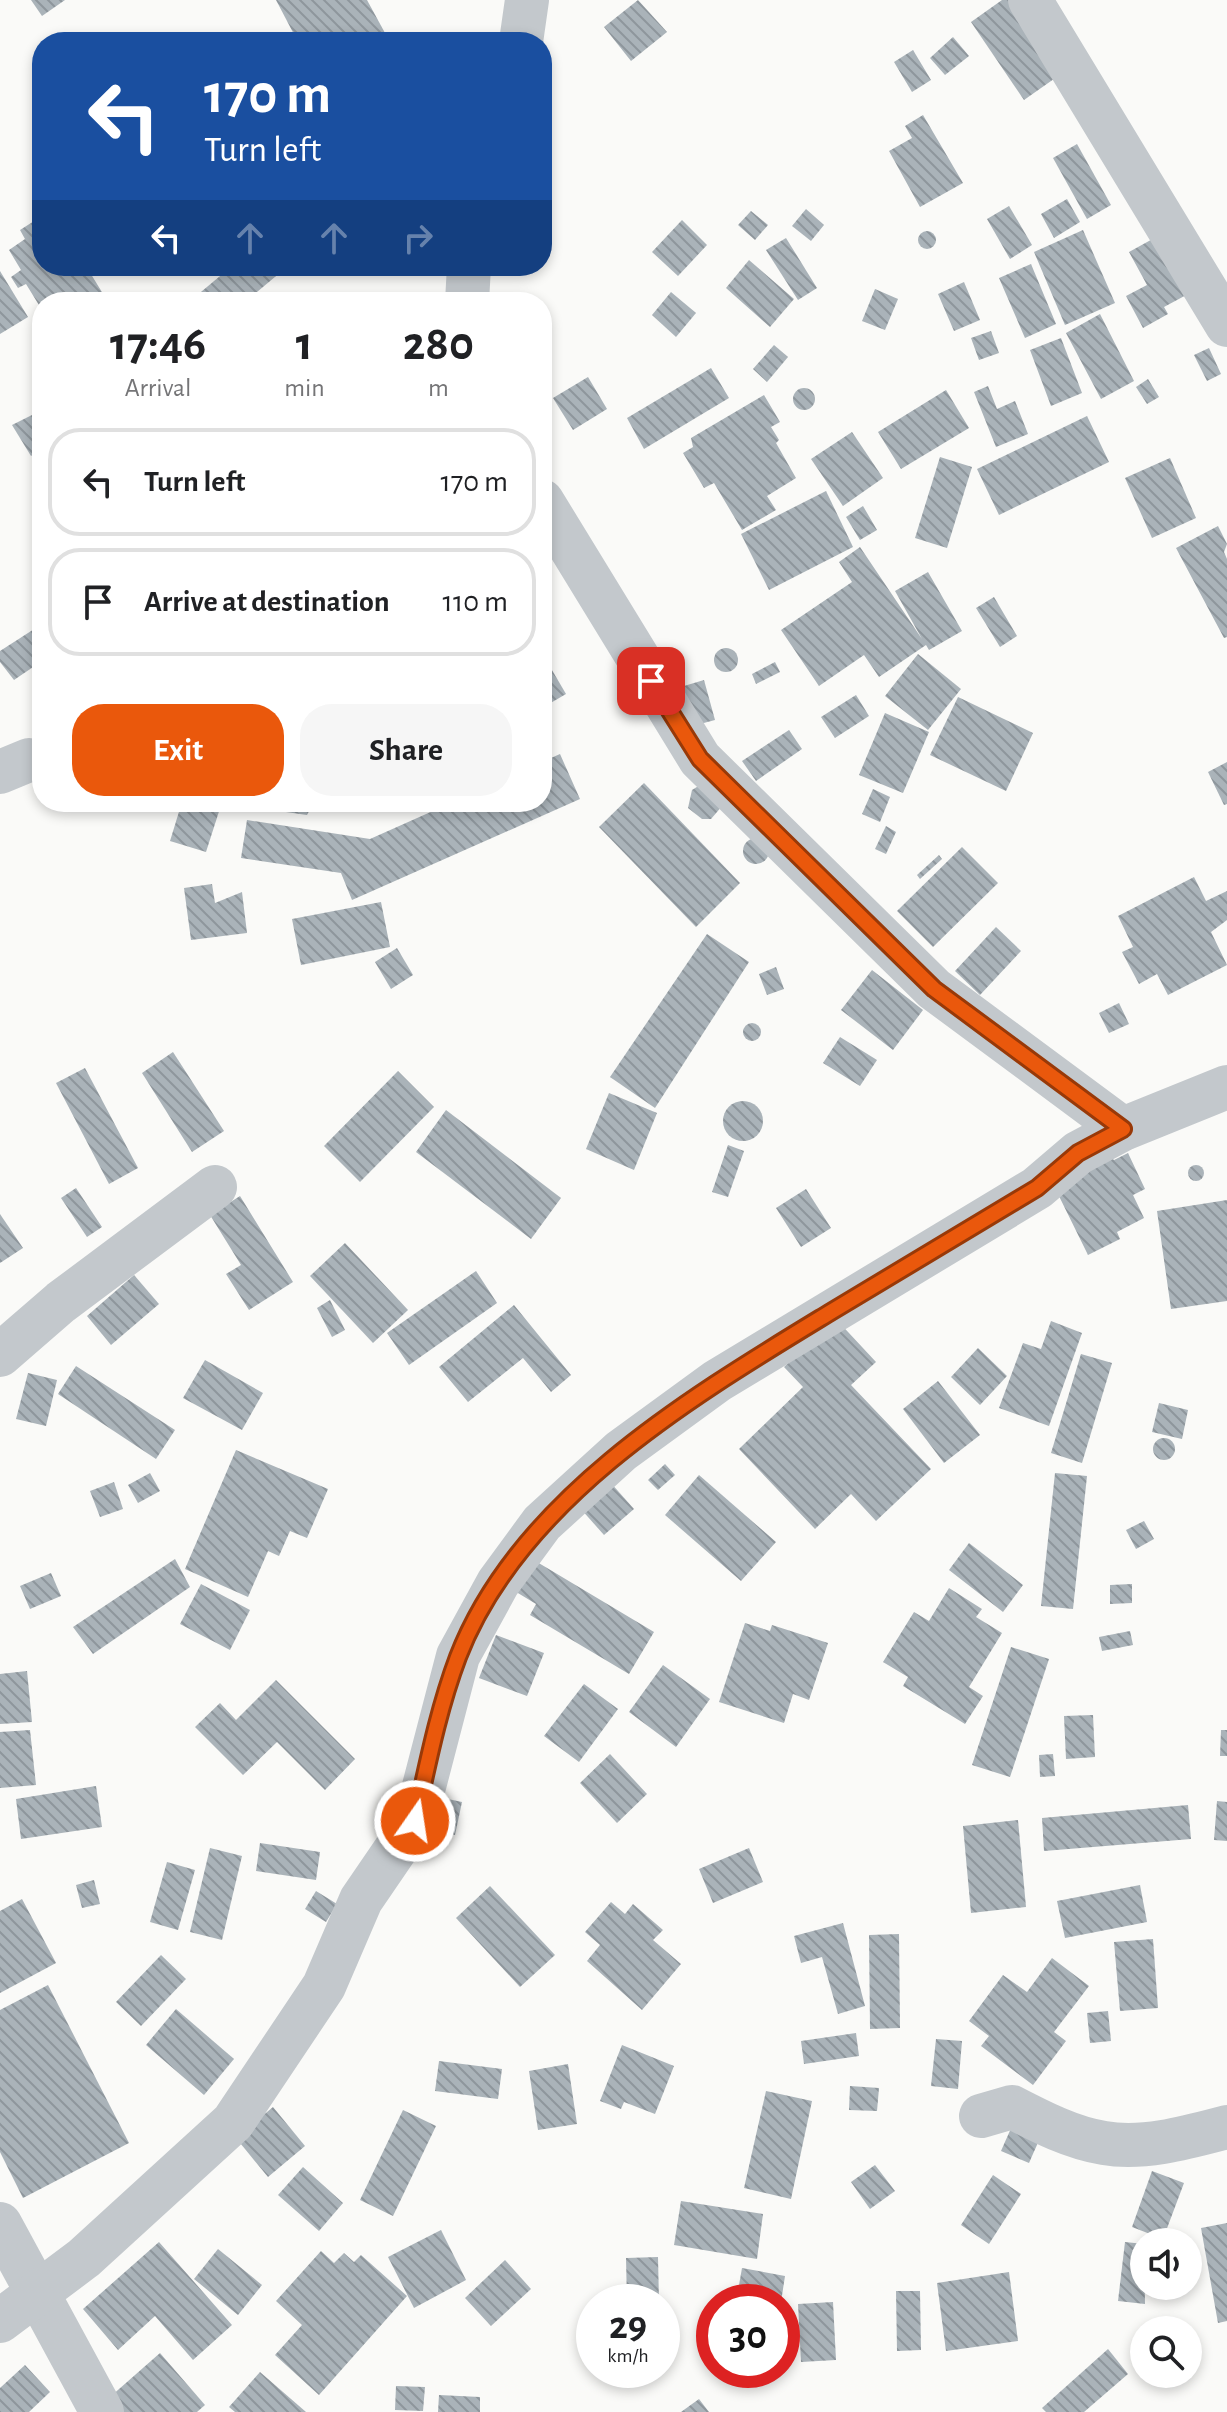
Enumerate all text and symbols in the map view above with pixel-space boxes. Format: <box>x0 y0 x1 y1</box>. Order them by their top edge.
icon: left <box>72 64 176 168</box>
text: 170 m <box>204 67 331 123</box>
text: Turn left <box>204 132 321 168</box>
icon: left <box>144 216 188 260</box>
icon: ahead <box>228 216 272 260</box>
icon: ahead <box>312 216 356 260</box>
icon: right <box>396 216 440 260</box>
text: 17:46 <box>110 321 206 369</box>
text: 1 <box>296 321 313 369</box>
text: 280 <box>403 321 474 369</box>
text: Arrival <box>125 375 192 401</box>
text: min <box>284 375 325 401</box>
text: m <box>428 375 449 401</box>
icon: left <box>76 460 120 504</box>
text: Turn left <box>144 467 245 497</box>
text: 170 m <box>440 467 508 497</box>
icon: arrive <box>76 580 120 624</box>
text: Arrive at destination <box>144 587 390 617</box>
text: 110 m <box>443 587 508 617</box>
pin <box>617 647 685 715</box>
icon: arrive <box>629 659 673 703</box>
button: Exit <box>72 704 284 796</box>
button: Share <box>300 704 512 796</box>
position arrow <box>373 1779 457 1863</box>
map controls <box>1130 2228 1202 2388</box>
button: sound <box>1130 2228 1202 2300</box>
speed limit sign: 30 <box>696 2284 800 2388</box>
text: 29 <box>609 2306 647 2346</box>
button: search <box>1130 2316 1202 2388</box>
text: km/h <box>607 2346 649 2366</box>

